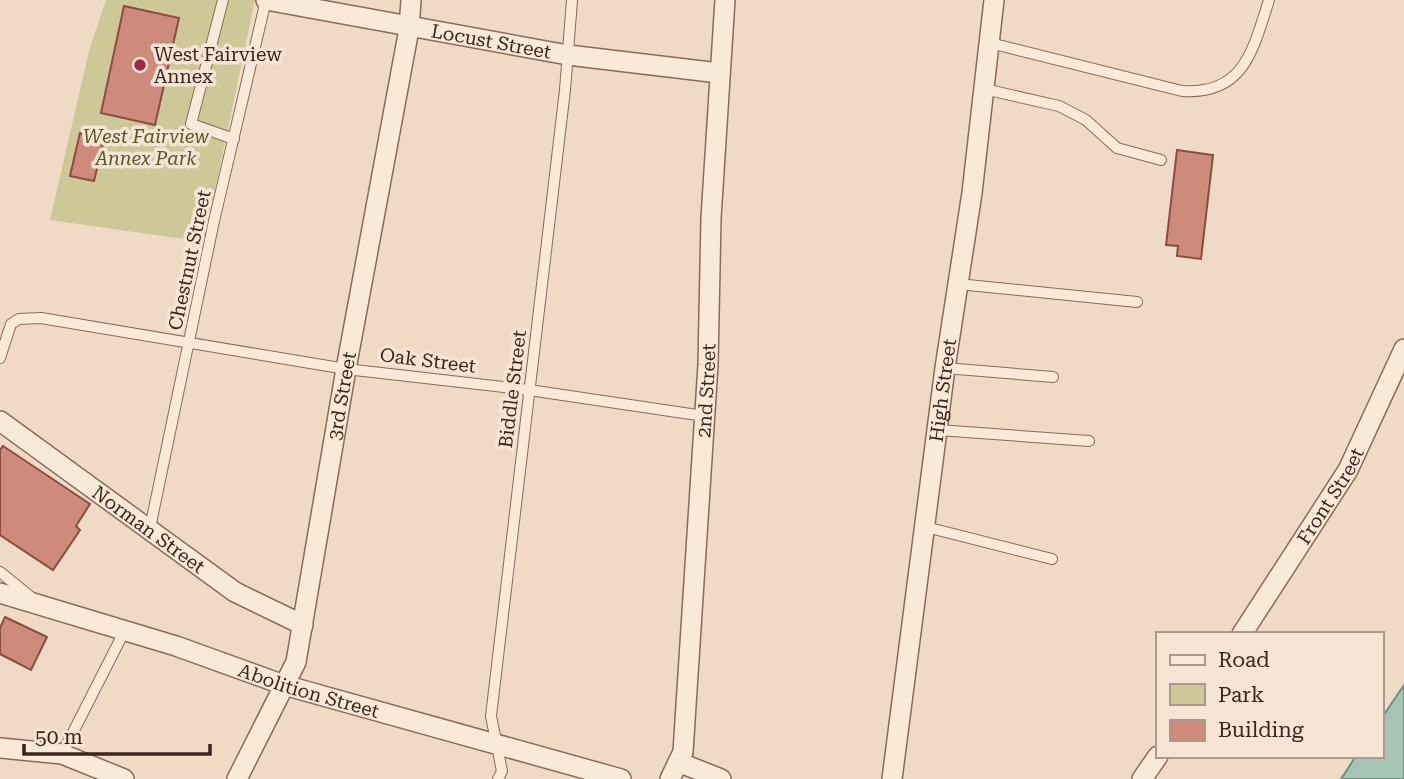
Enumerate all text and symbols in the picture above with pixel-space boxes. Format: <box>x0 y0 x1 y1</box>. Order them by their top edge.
street label: Locust Street <box>429 19 553 64</box>
place label: West Fairview Annex <box>154 43 282 88</box>
marker: West Fairview Annex <box>132 57 148 73</box>
park label: West Fairview Annex Park <box>83 125 209 170</box>
street label: Chestnut Street <box>163 188 216 332</box>
street label: Biddle Street <box>494 329 531 449</box>
street label: High Street <box>925 337 961 443</box>
street label: Oak Street <box>379 343 477 378</box>
street label: 2nd Street <box>692 343 720 439</box>
street label: 3rd Street <box>323 350 361 442</box>
street label: Front Street <box>1292 444 1369 549</box>
street label: Norman Street <box>88 481 209 578</box>
legend <box>1156 632 1383 758</box>
text: Road <box>1218 648 1270 672</box>
street label: Abolition Street <box>235 658 382 723</box>
text: Park <box>1218 683 1264 707</box>
scale bar <box>24 712 210 756</box>
text: Building <box>1218 718 1304 742</box>
text: 50 m <box>35 725 83 749</box>

